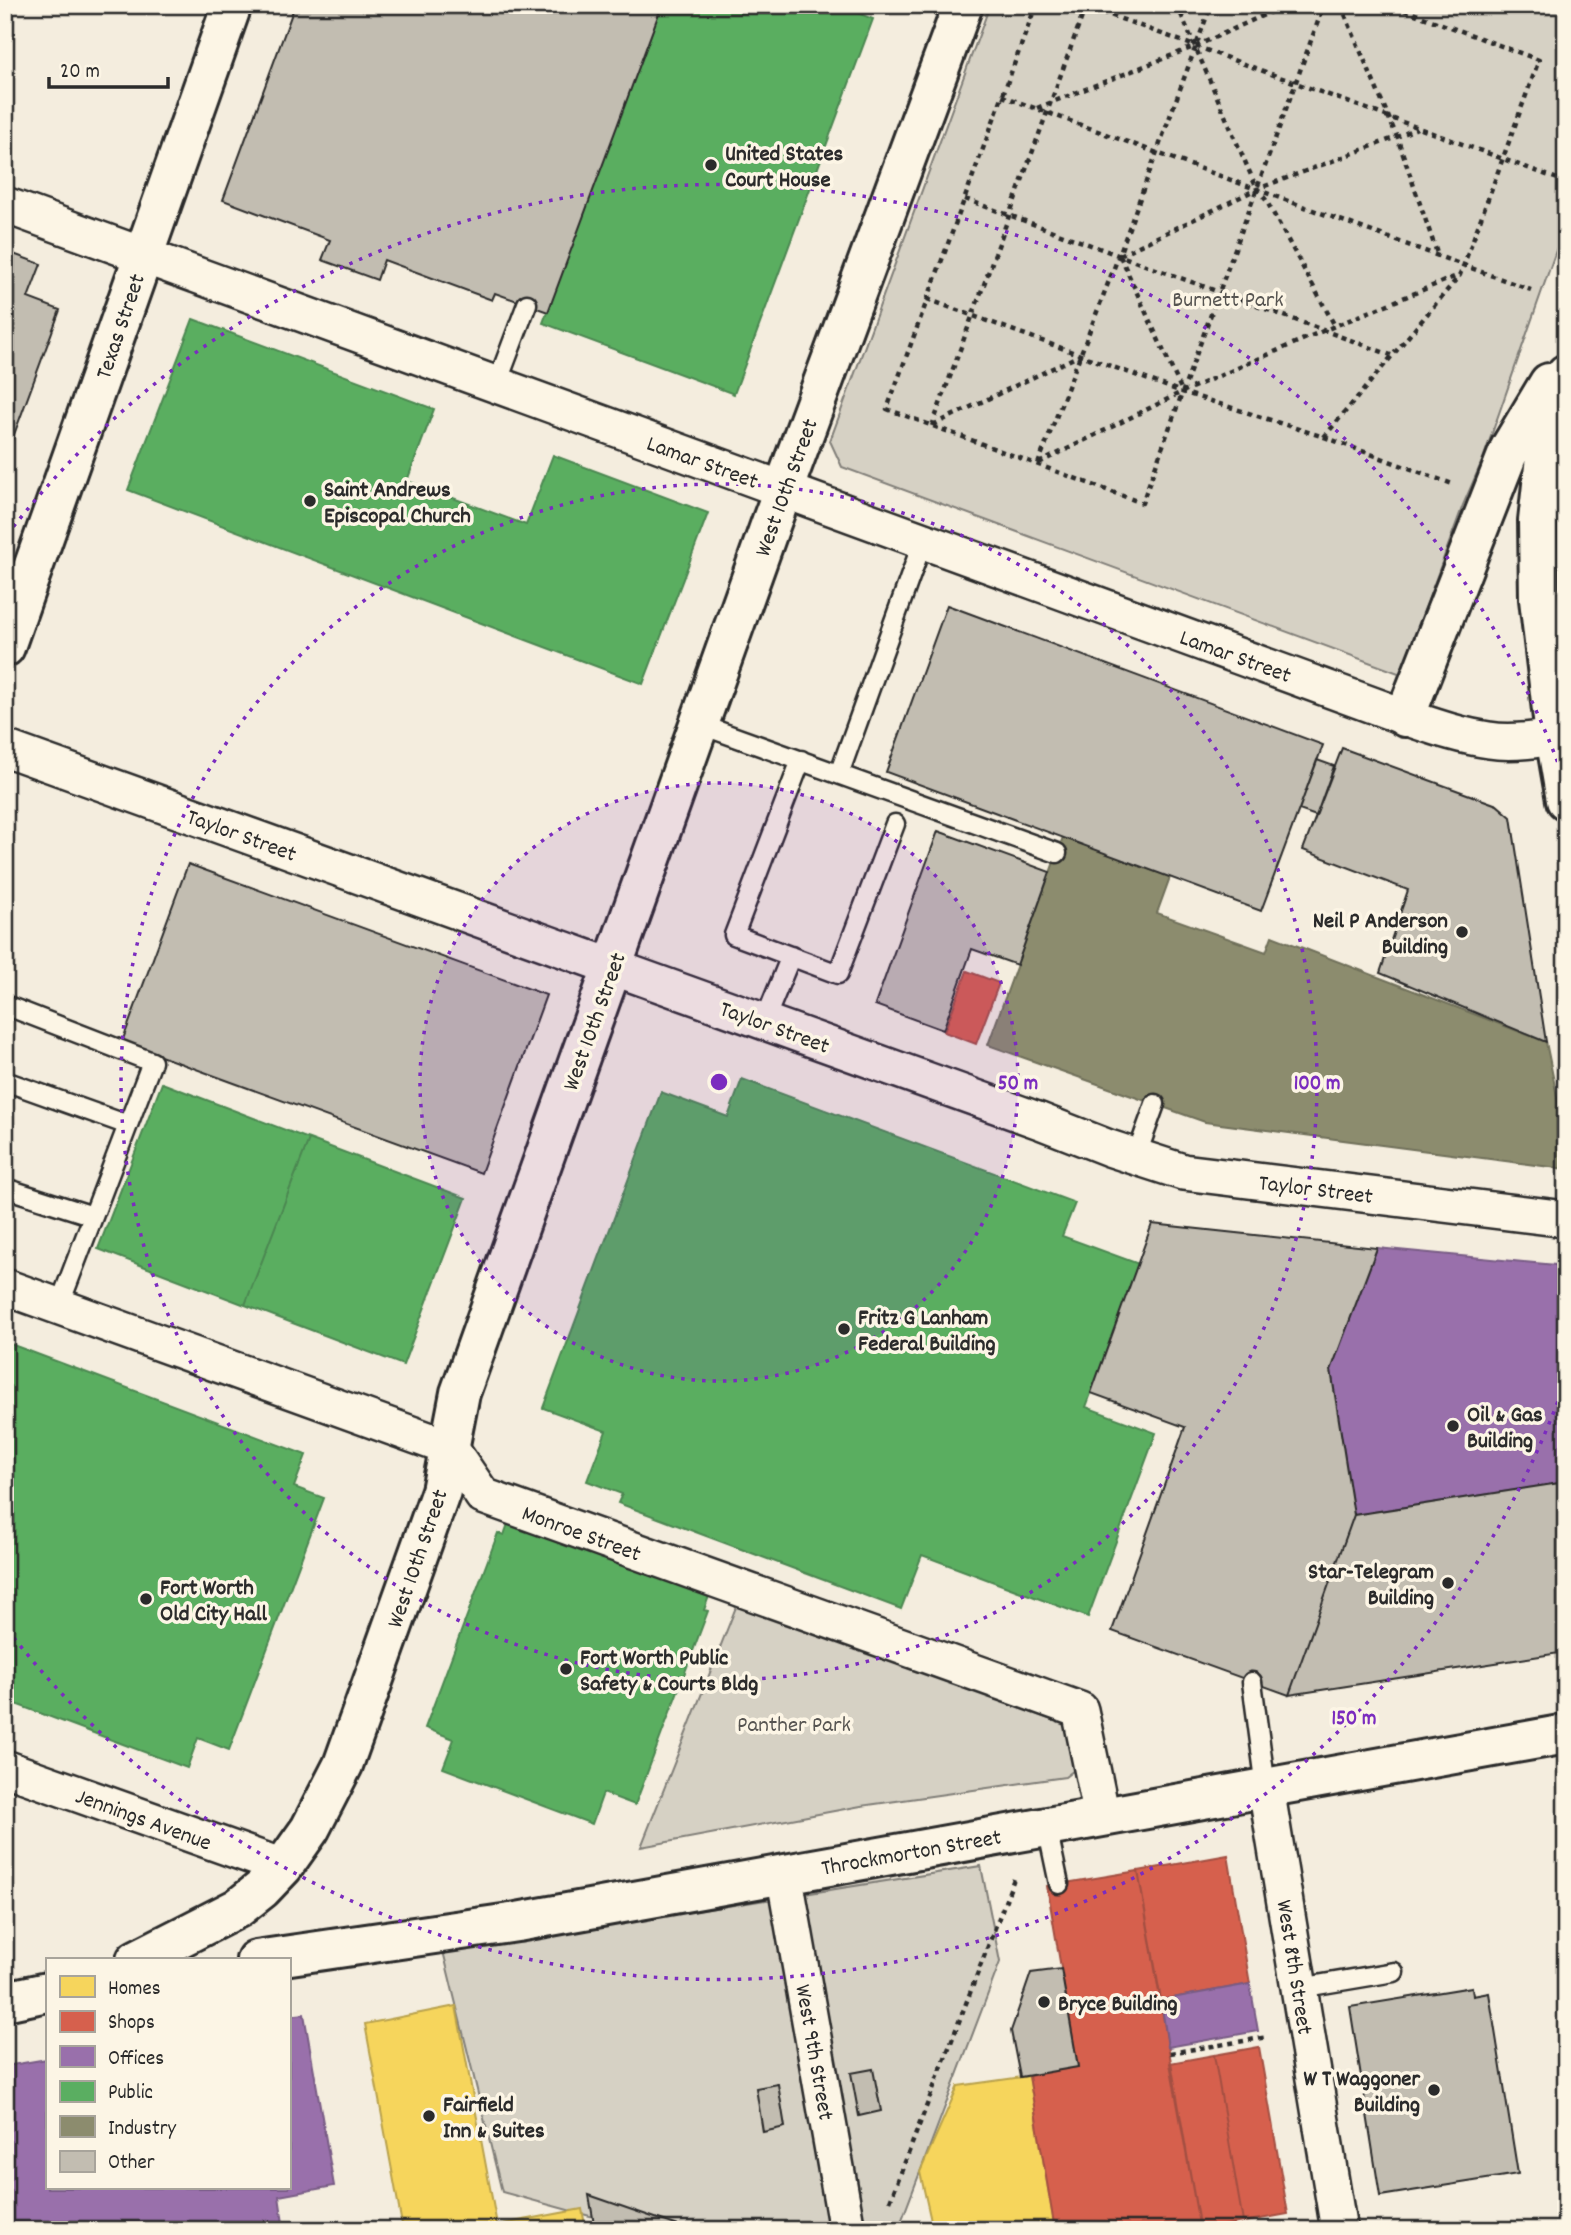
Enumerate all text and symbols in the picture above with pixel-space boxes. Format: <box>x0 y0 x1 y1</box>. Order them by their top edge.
scale bar <box>49 46 168 90</box>
text: 20 m <box>60 58 100 88</box>
place label: United States Court House <box>725 139 844 198</box>
marker: United States Court House <box>703 157 719 173</box>
street label: Texas Street <box>89 270 156 384</box>
park label: Burnett Park <box>1172 285 1284 318</box>
street label: West 10th Street <box>748 415 829 562</box>
street label: Lamar Street <box>641 429 762 500</box>
place label: Saint Andrews Episcopal Church <box>324 475 471 534</box>
marker: Saint Andrews Episcopal Church <box>302 493 318 509</box>
street label: Lamar Street <box>1174 623 1295 694</box>
street label: Taylor Street <box>181 802 300 872</box>
place label: Neil P Anderson Building <box>1313 906 1448 965</box>
marker: Neil P Anderson Building <box>1454 924 1470 940</box>
street label: West 10th Street <box>556 949 637 1096</box>
street label: Taylor Street <box>714 994 833 1064</box>
centre of rings <box>707 1070 731 1094</box>
text: 50 m <box>998 1070 1038 1100</box>
text: 100 m <box>1294 1070 1340 1100</box>
street label: Taylor Street <box>1257 1168 1375 1215</box>
place label: Fritz G Lanham Federal Building <box>858 1303 996 1362</box>
marker: Fritz G Lanham Federal Building <box>836 1321 852 1337</box>
place label: Oil & Gas Building <box>1467 1400 1543 1459</box>
marker: Oil & Gas Building <box>1445 1418 1461 1434</box>
street label: West 10th Street <box>380 1485 458 1633</box>
street label: Monroe Street <box>517 1499 645 1572</box>
place label: Star-Telegram Building <box>1308 1557 1434 1616</box>
place label: Fort Worth Old City Hall <box>160 1573 267 1632</box>
marker: Star-Telegram Building <box>1440 1575 1456 1591</box>
marker: Fort Worth Old City Hall <box>138 1591 154 1607</box>
place label: Fort Worth Public Safety & Courts Bldg <box>580 1643 758 1702</box>
marker: Fort Worth Public Safety & Courts Bldg <box>558 1661 574 1677</box>
text: 150 m <box>1331 1705 1377 1735</box>
park label: Panther Park <box>737 1710 851 1743</box>
street label: Jennings Avenue <box>70 1781 215 1861</box>
street label: Throckmorton Street <box>819 1822 1004 1887</box>
street label: West 8th Street <box>1266 1898 1319 2037</box>
legend <box>46 1958 290 2190</box>
text: Homes <box>108 1975 161 2005</box>
street label: West 9th Street <box>784 1982 841 2123</box>
place label: Bryce Building <box>1058 1989 1178 2022</box>
marker: Bryce Building <box>1036 1994 1052 2010</box>
text: Shops <box>108 2009 155 2039</box>
text: Offices <box>108 2045 164 2075</box>
place label: W T Waggoner Building <box>1303 2064 1420 2123</box>
text: Public <box>108 2079 153 2109</box>
marker: W T Waggoner Building <box>1426 2082 1442 2098</box>
place label: Fairfield Inn & Suites <box>443 2090 545 2149</box>
marker: Fairfield Inn & Suites <box>421 2108 437 2124</box>
text: Industry <box>108 2115 176 2145</box>
text: Other <box>108 2149 155 2179</box>

